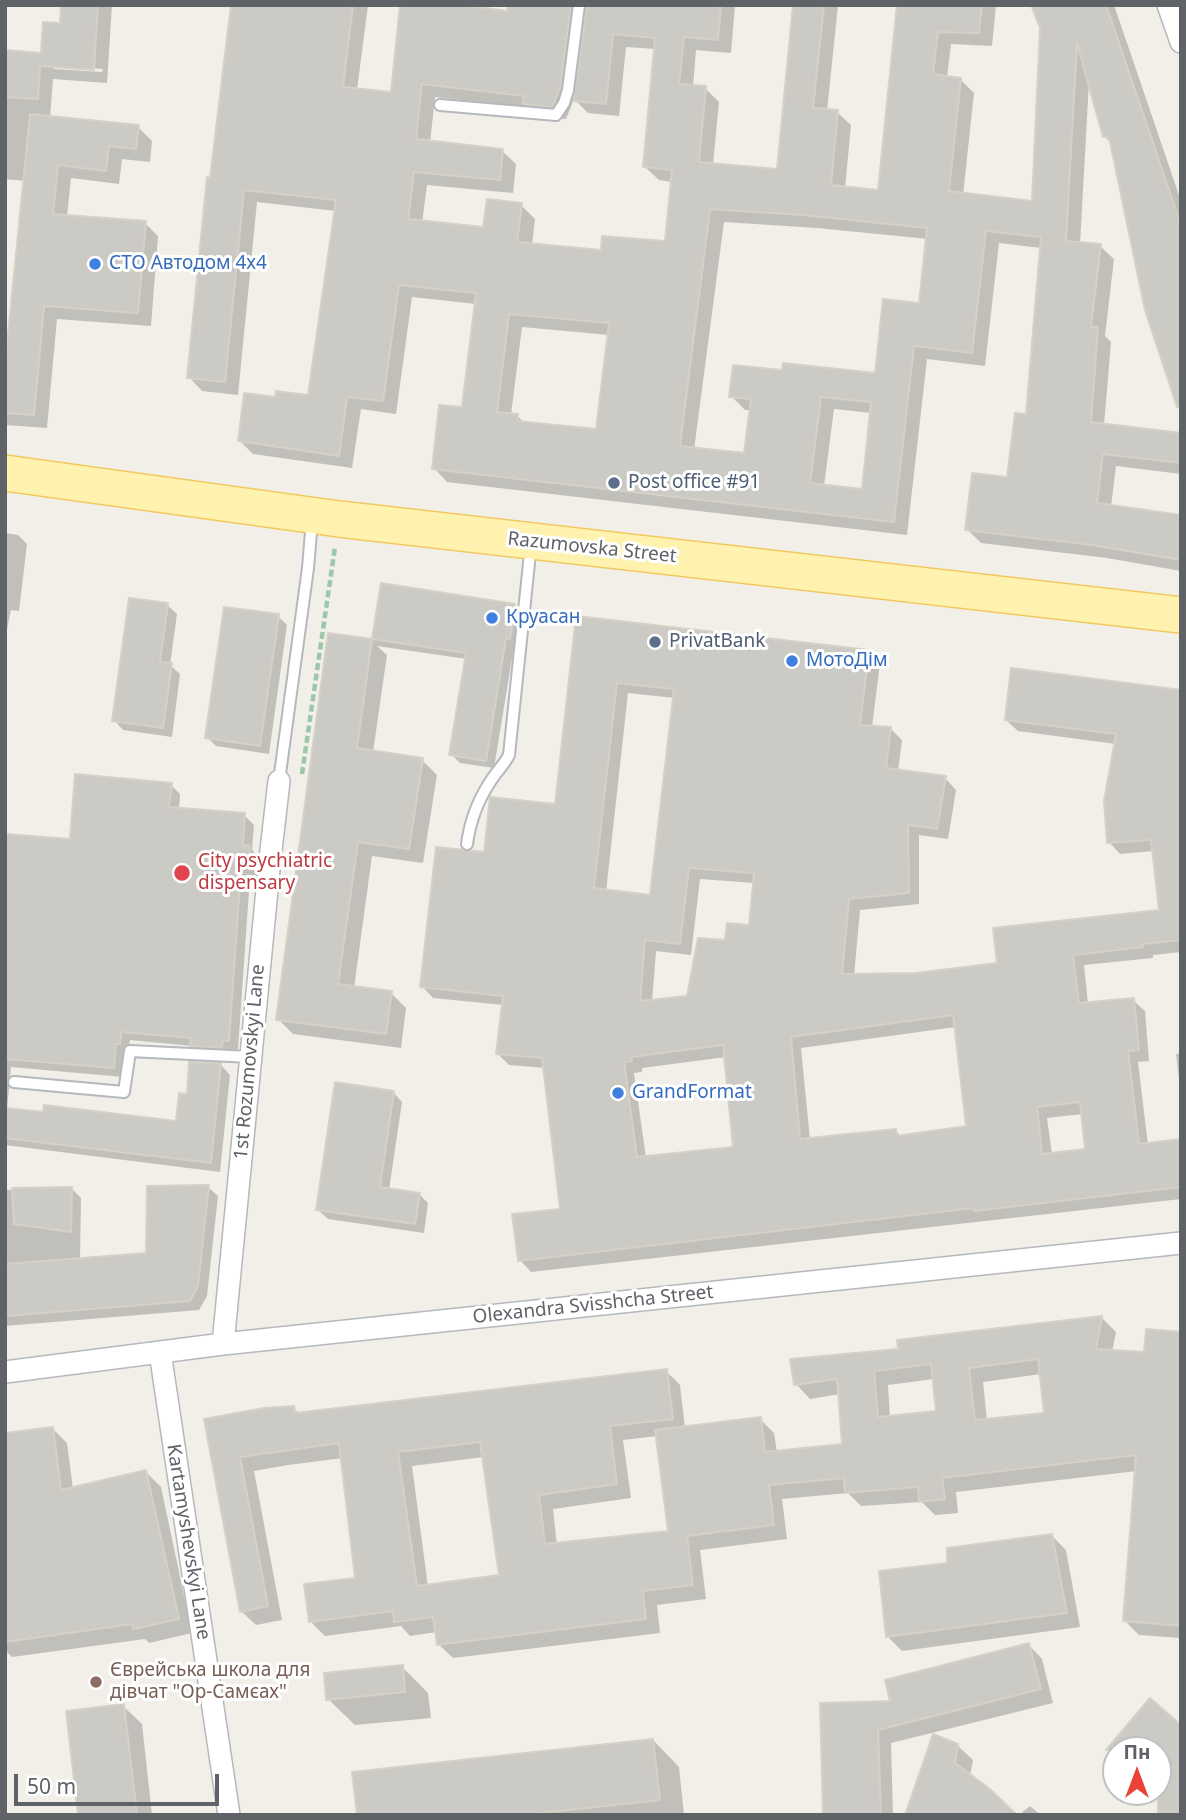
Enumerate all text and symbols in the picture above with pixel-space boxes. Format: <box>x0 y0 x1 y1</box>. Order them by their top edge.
place label: СТО Автодом 4х4 <box>109 253 267 275</box>
marker: СТО Автодом 4х4 <box>87 256 103 272</box>
place label: Post office #91 <box>628 472 760 494</box>
marker: Post office #91 <box>606 475 622 491</box>
street label: Razumovska Street <box>506 528 678 568</box>
place label: Круасан <box>506 607 580 629</box>
marker: Круасан <box>484 610 500 626</box>
place label: PrivatBank <box>669 631 765 653</box>
marker: PrivatBank <box>647 634 663 650</box>
place label: МотоДім <box>806 650 888 672</box>
marker: МотоДім <box>784 653 800 669</box>
place label: City psychiatric dispensary <box>198 851 332 895</box>
marker: City psychiatric dispensary <box>172 863 192 883</box>
street label: 1st Rozumovskyi Lane <box>230 963 270 1161</box>
place label: GrandFormat <box>632 1082 752 1104</box>
marker: GrandFormat <box>610 1085 626 1101</box>
street label: Olexandra Svisshcha Street <box>472 1281 714 1329</box>
street label: Kartamyshevskyi Lane <box>161 1442 215 1642</box>
place label: Єврейська школа для дівчат "Ор-Самєах" <box>110 1660 310 1704</box>
marker: Єврейська школа для дівчат "Ор-Самєах" <box>88 1674 104 1690</box>
north arrow <box>1102 1736 1172 1806</box>
text: Пн <box>1124 1739 1150 1765</box>
scale bar <box>18 1760 222 1804</box>
text: 50 m <box>27 1772 76 1800</box>

